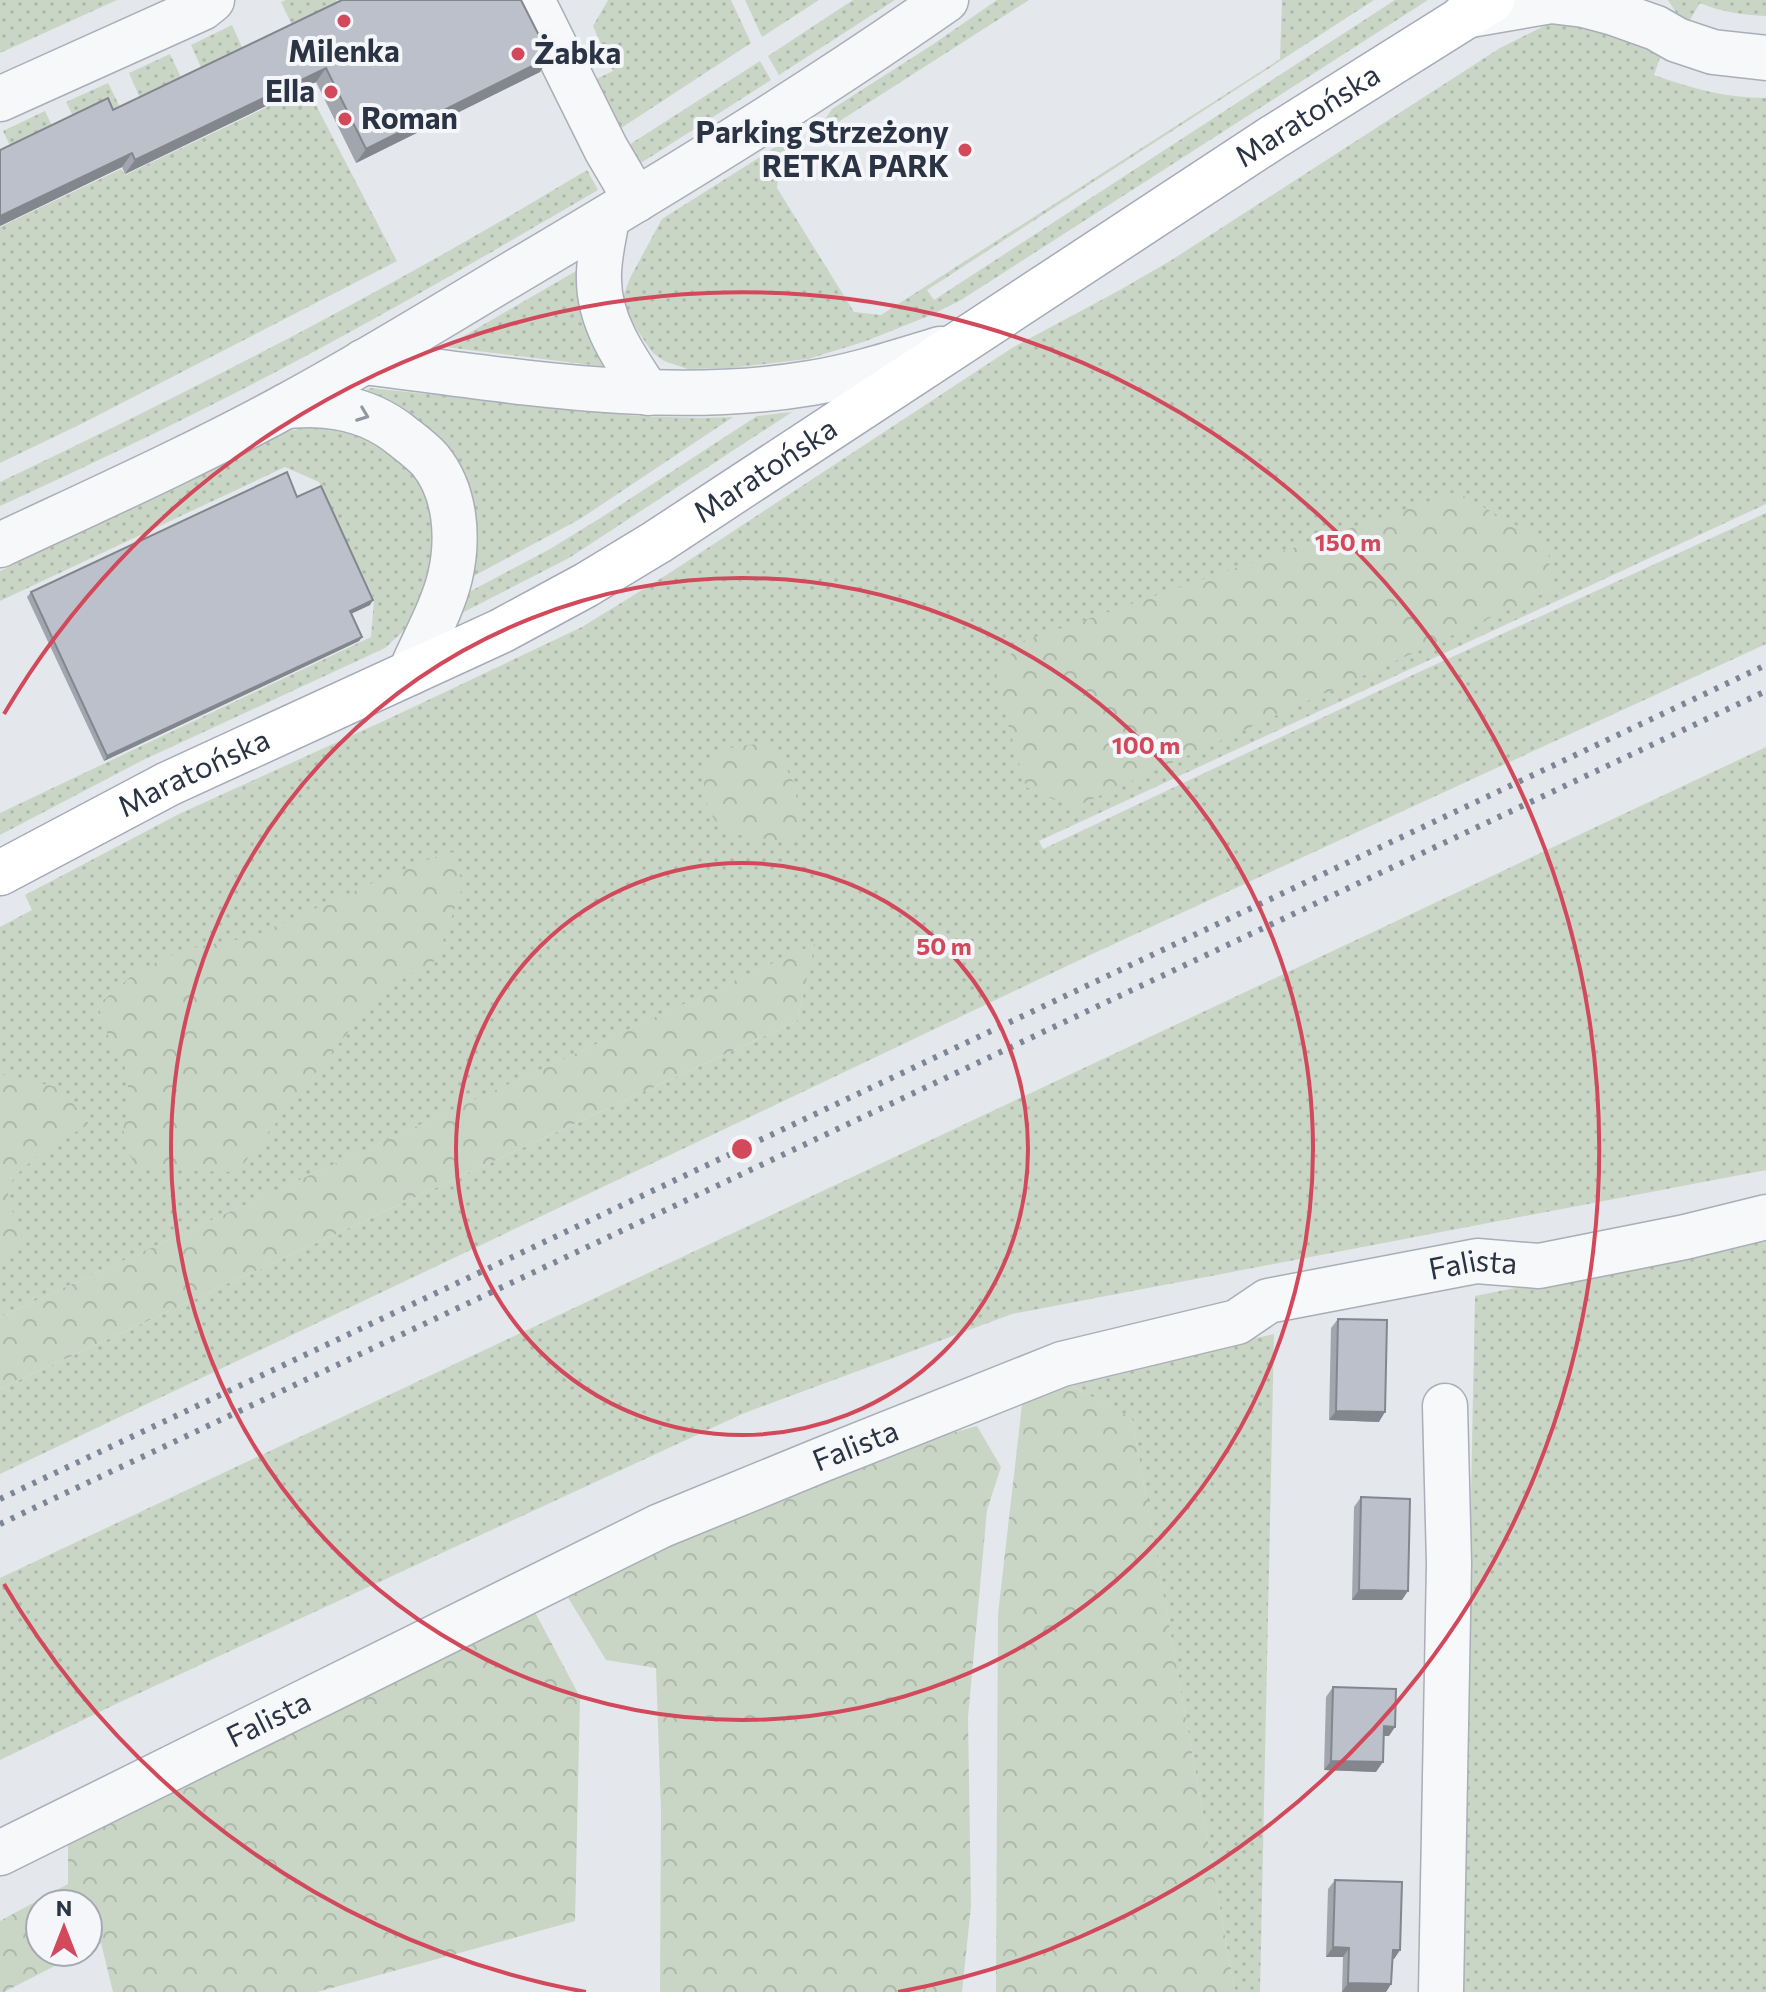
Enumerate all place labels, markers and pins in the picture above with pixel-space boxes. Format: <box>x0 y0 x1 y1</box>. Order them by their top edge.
marker: Milenka <box>335 12 353 30</box>
place label: Milenka <box>288 31 400 68</box>
place label: Żabka <box>534 33 621 70</box>
marker: Żabka <box>509 45 527 63</box>
place label: Ella <box>265 71 315 108</box>
marker: Ella <box>322 83 340 101</box>
place label: Roman <box>361 98 458 135</box>
marker: Roman <box>336 110 354 128</box>
place label: Parking Strzeżony RETKA PARK <box>696 112 950 183</box>
marker: Parking Strzeżony RETKA PARK <box>956 141 974 159</box>
centre of rings <box>728 1135 756 1163</box>

